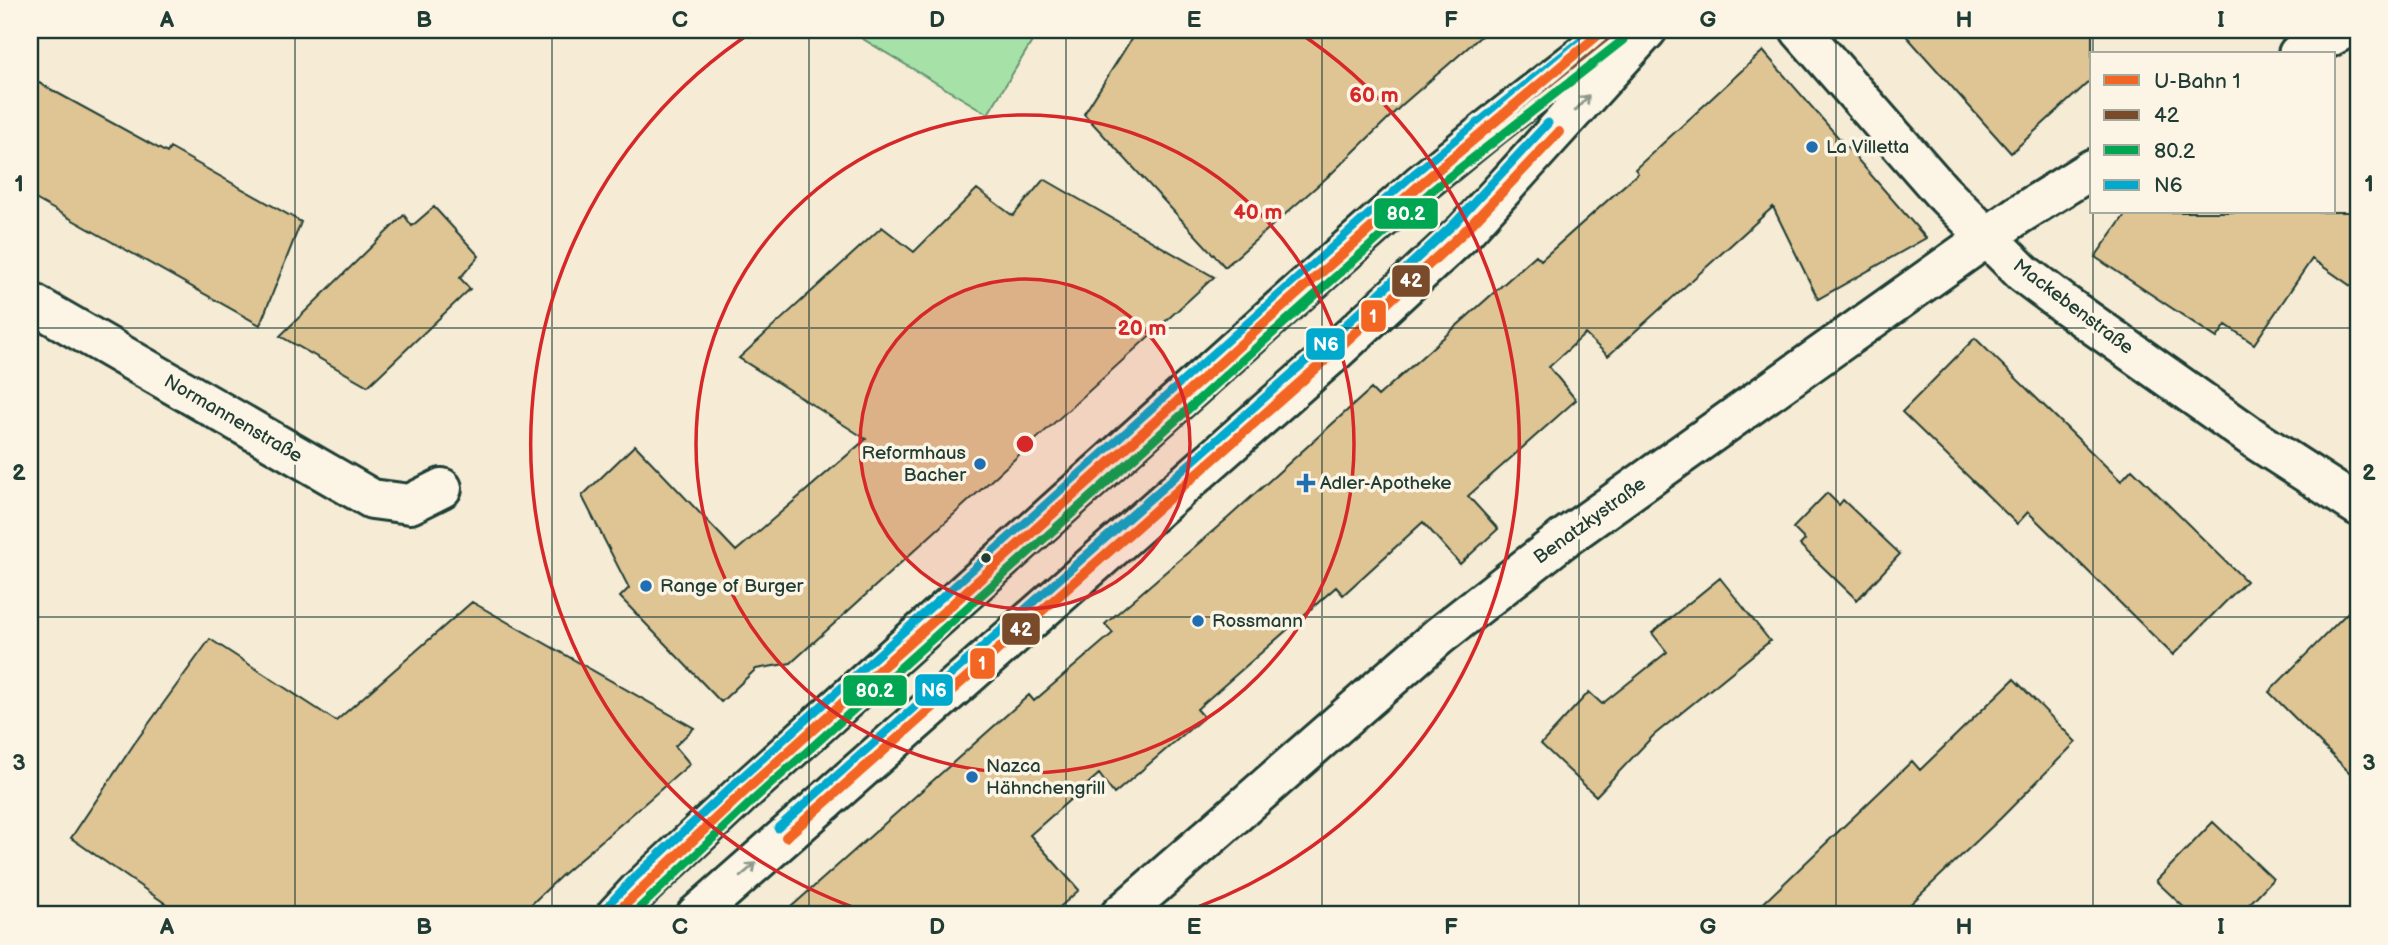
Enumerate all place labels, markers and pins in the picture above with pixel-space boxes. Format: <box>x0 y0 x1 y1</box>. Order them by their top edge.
place label: La Villetta <box>1826 136 1909 159</box>
marker: La Villetta <box>1804 139 1820 155</box>
centre of rings <box>1013 432 1037 456</box>
place label: Reformhaus Bacher <box>861 442 967 487</box>
marker: Reformhaus Bacher <box>972 456 988 472</box>
place label: Adler-Apotheke <box>1320 472 1452 495</box>
marker: Adler-Apotheke <box>1298 475 1314 491</box>
unlabelled marker <box>979 551 993 565</box>
place label: Range of Burger <box>660 575 804 598</box>
marker: Range of Burger <box>638 578 654 594</box>
place label: Rossmann <box>1212 610 1303 633</box>
marker: Rossmann <box>1190 613 1206 629</box>
place label: Nazca Hähnchengrill <box>986 755 1105 800</box>
marker: Nazca Hähnchengrill <box>964 769 980 785</box>

